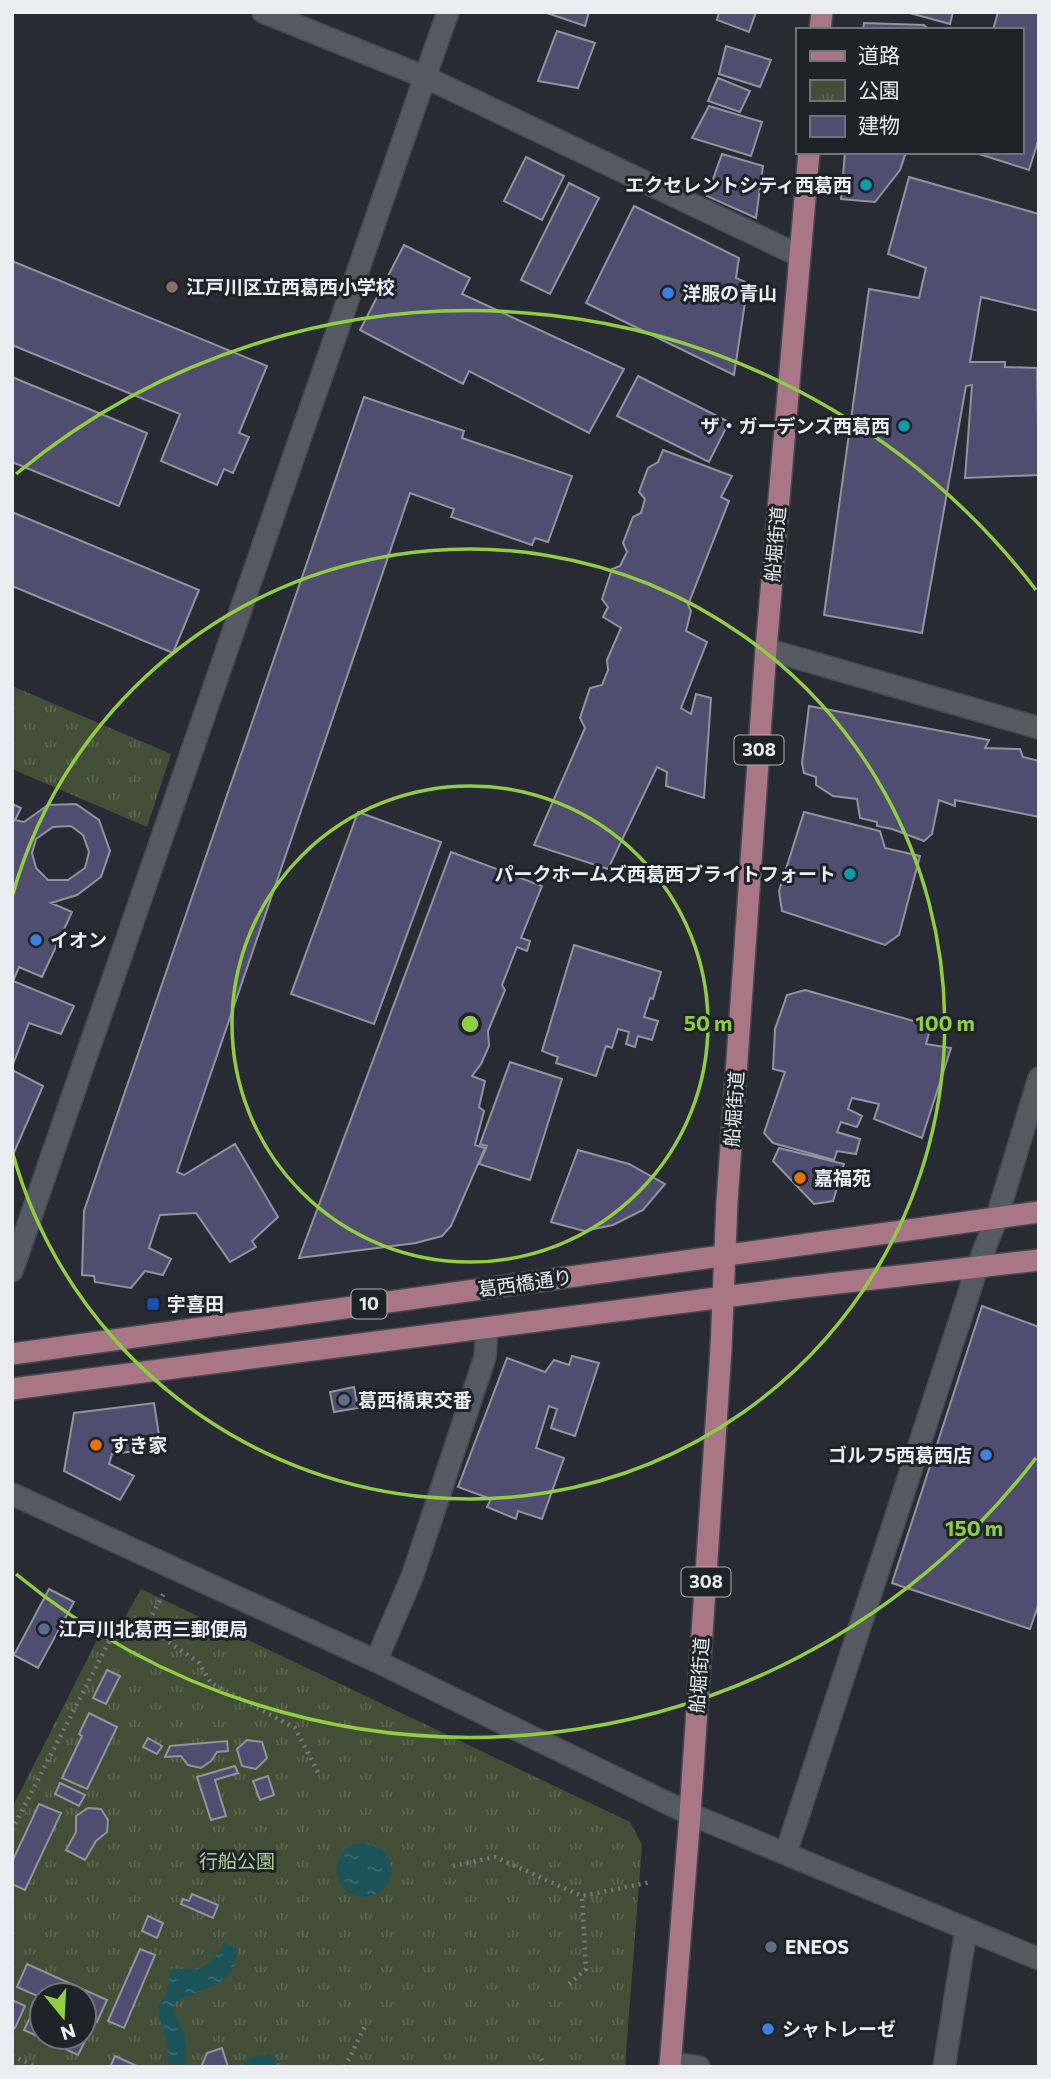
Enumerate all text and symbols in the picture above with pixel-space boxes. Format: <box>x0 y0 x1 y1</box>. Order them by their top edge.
legend <box>796 28 1023 154</box>
text: 道路 <box>858 42 900 67</box>
text: 公園 <box>858 77 900 102</box>
text: 建物 <box>858 112 900 137</box>
place label: エクセレントシティ西葛西 <box>625 173 852 196</box>
marker: エクセレントシティ西葛西 <box>858 177 874 193</box>
place label: 江戸川区立西葛西小学校 <box>186 275 395 298</box>
marker: 江戸川区立西葛西小学校 <box>164 279 180 295</box>
place label: 洋服の青山 <box>682 281 777 304</box>
marker: 洋服の青山 <box>660 285 676 301</box>
place label: ザ・ガーデンズ西葛西 <box>700 414 890 437</box>
marker: ザ・ガーデンズ西葛西 <box>896 418 912 434</box>
street label: 船堀街道 <box>760 505 789 583</box>
road number: 308 <box>734 736 784 764</box>
place label: パークホームズ西葛西ブライトフォート <box>495 862 836 885</box>
marker: パークホームズ西葛西ブライトフォート <box>842 866 858 882</box>
place label: イオン <box>50 928 107 951</box>
marker: イオン <box>28 932 44 948</box>
text: 50 m <box>684 1010 732 1035</box>
text: 100 m <box>915 1010 975 1035</box>
centre of rings <box>458 1012 482 1036</box>
street label: 船堀街道 <box>719 1070 748 1148</box>
place label: 嘉福苑 <box>814 1166 871 1189</box>
marker: 嘉福苑 <box>792 1170 808 1186</box>
street label: 葛西橋通り <box>476 1265 574 1301</box>
road number: 10 <box>352 1289 386 1318</box>
place label: 宇喜田 <box>167 1292 224 1315</box>
marker: 宇喜田 <box>145 1296 161 1312</box>
place label: 葛西橋東交番 <box>358 1388 472 1411</box>
marker: 葛西橋東交番 <box>336 1392 352 1408</box>
place label: すき家 <box>110 1433 167 1456</box>
marker: すき家 <box>88 1437 104 1453</box>
place label: ゴルフ5西葛西店 <box>828 1443 972 1466</box>
marker: ゴルフ5西葛西店 <box>978 1447 994 1463</box>
text: 150 m <box>945 1515 1003 1540</box>
road number: 308 <box>682 1568 730 1596</box>
place label: 江戸川北葛西三郵便局 <box>58 1617 248 1640</box>
marker: 江戸川北葛西三郵便局 <box>36 1621 52 1637</box>
street label: 船堀街道 <box>684 1636 713 1714</box>
park label: 行船公園 <box>199 1849 275 1872</box>
place label: ENEOS <box>785 1935 849 1958</box>
marker: ENEOS <box>763 1939 779 1955</box>
north arrow <box>28 1981 98 2051</box>
place label: シャトレーゼ <box>782 2017 896 2040</box>
text: N <box>58 2020 79 2046</box>
marker: シャトレーゼ <box>760 2021 776 2037</box>

